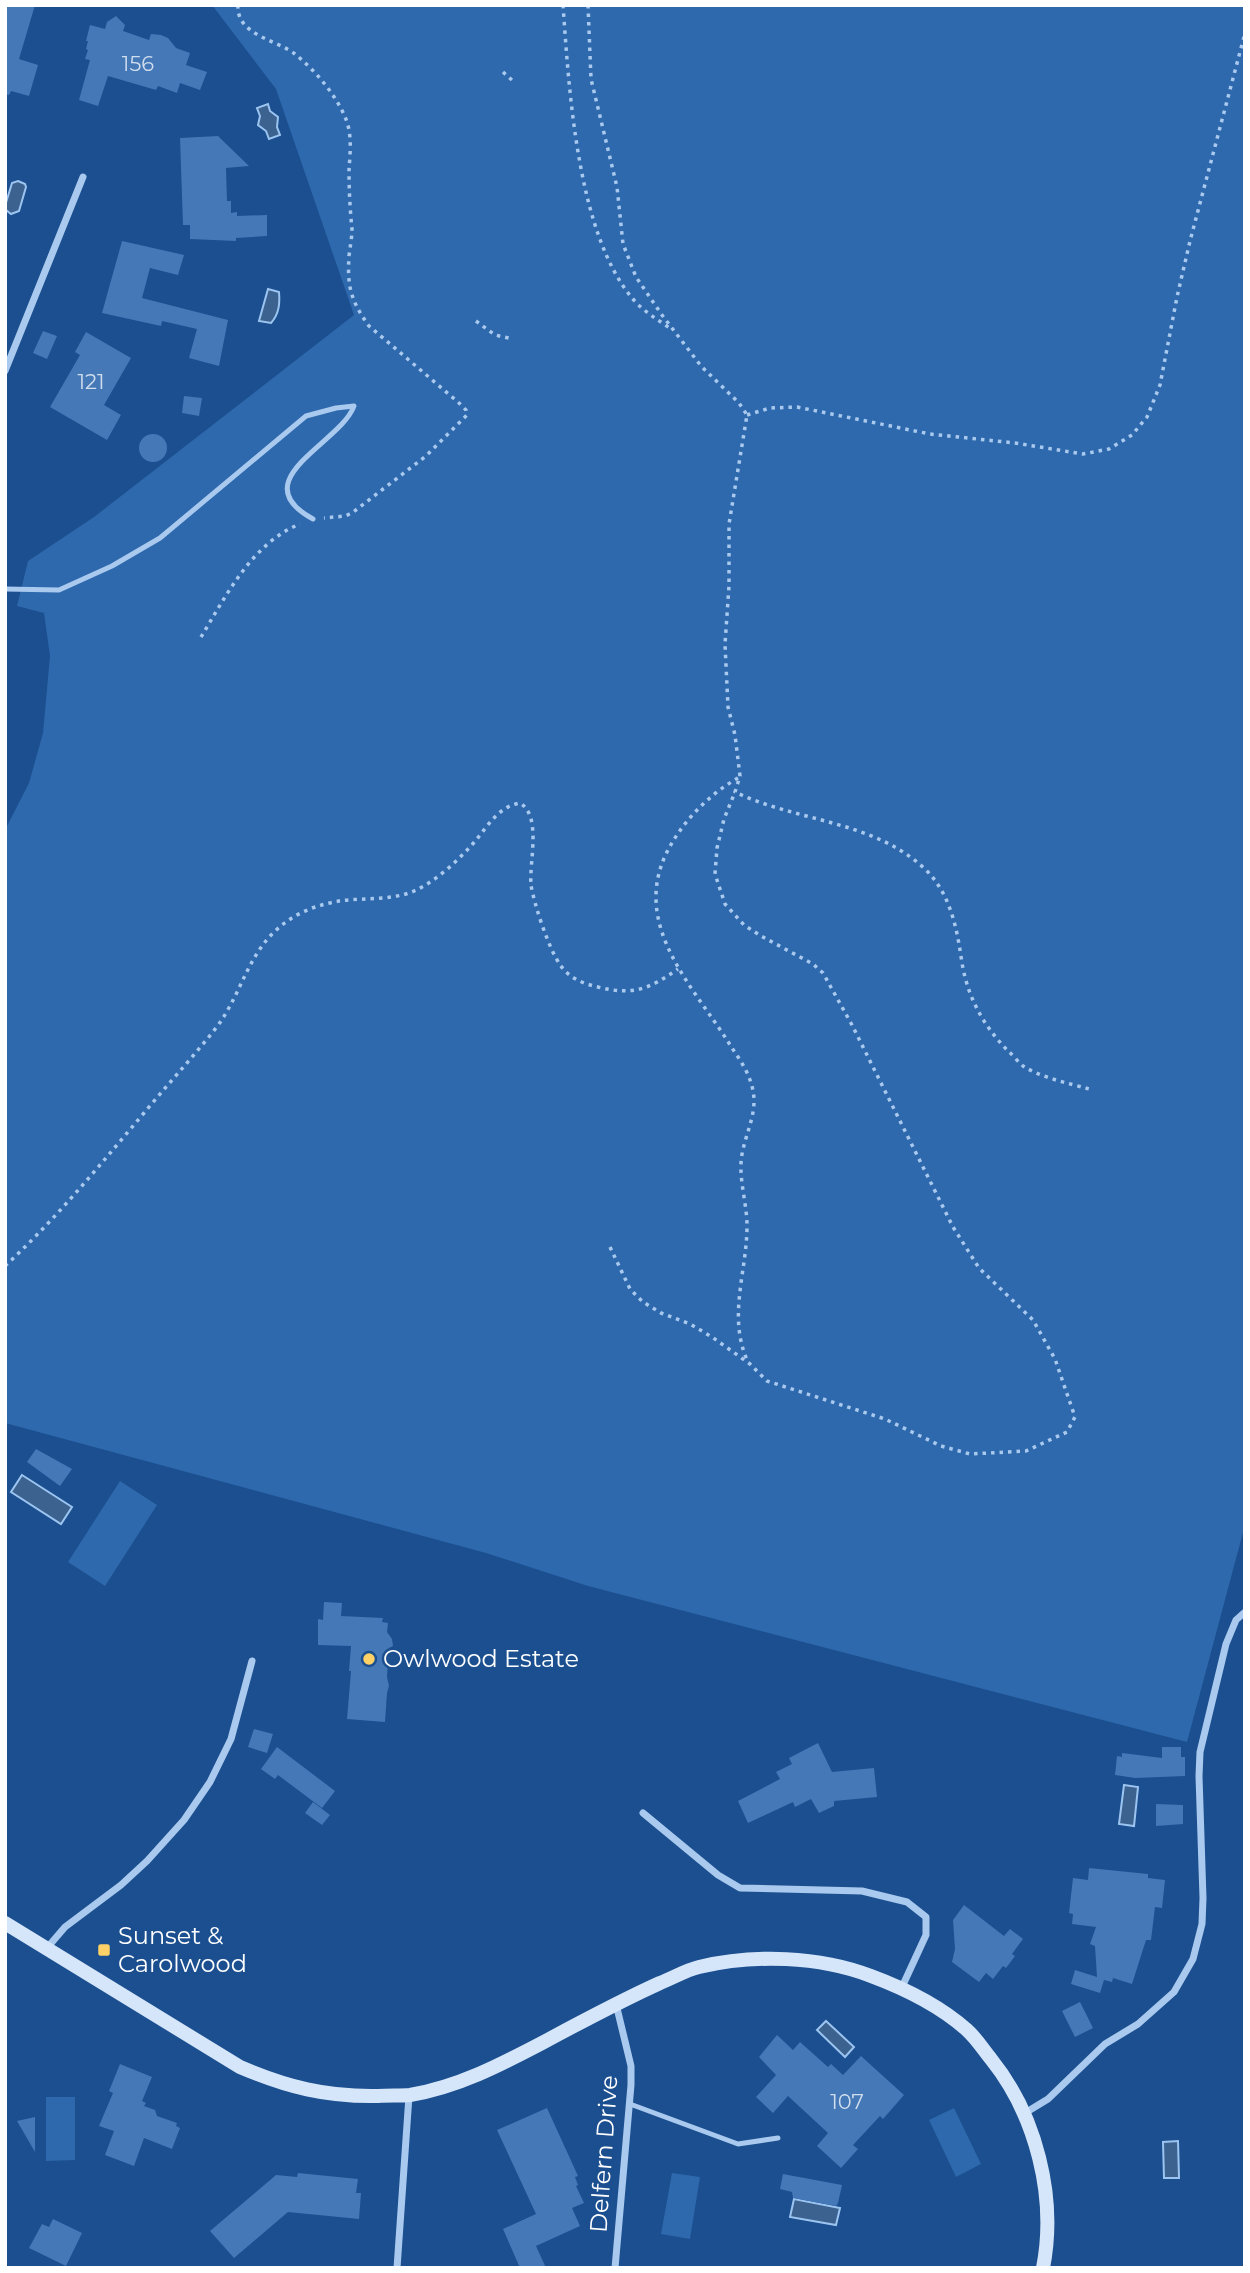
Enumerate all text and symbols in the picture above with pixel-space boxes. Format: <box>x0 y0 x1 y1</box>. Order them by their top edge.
house number: 156 <box>122 51 154 76</box>
house number: 121 <box>77 369 105 394</box>
place label: Owlwood Estate <box>383 1644 579 1673</box>
marker: Owlwood Estate <box>361 1651 377 1667</box>
place label: Sunset & Carolwood <box>118 1921 247 1978</box>
marker: Sunset & Carolwood <box>96 1942 112 1958</box>
street label: Delfern Drive <box>584 2074 623 2234</box>
house number: 107 <box>830 2089 864 2114</box>

